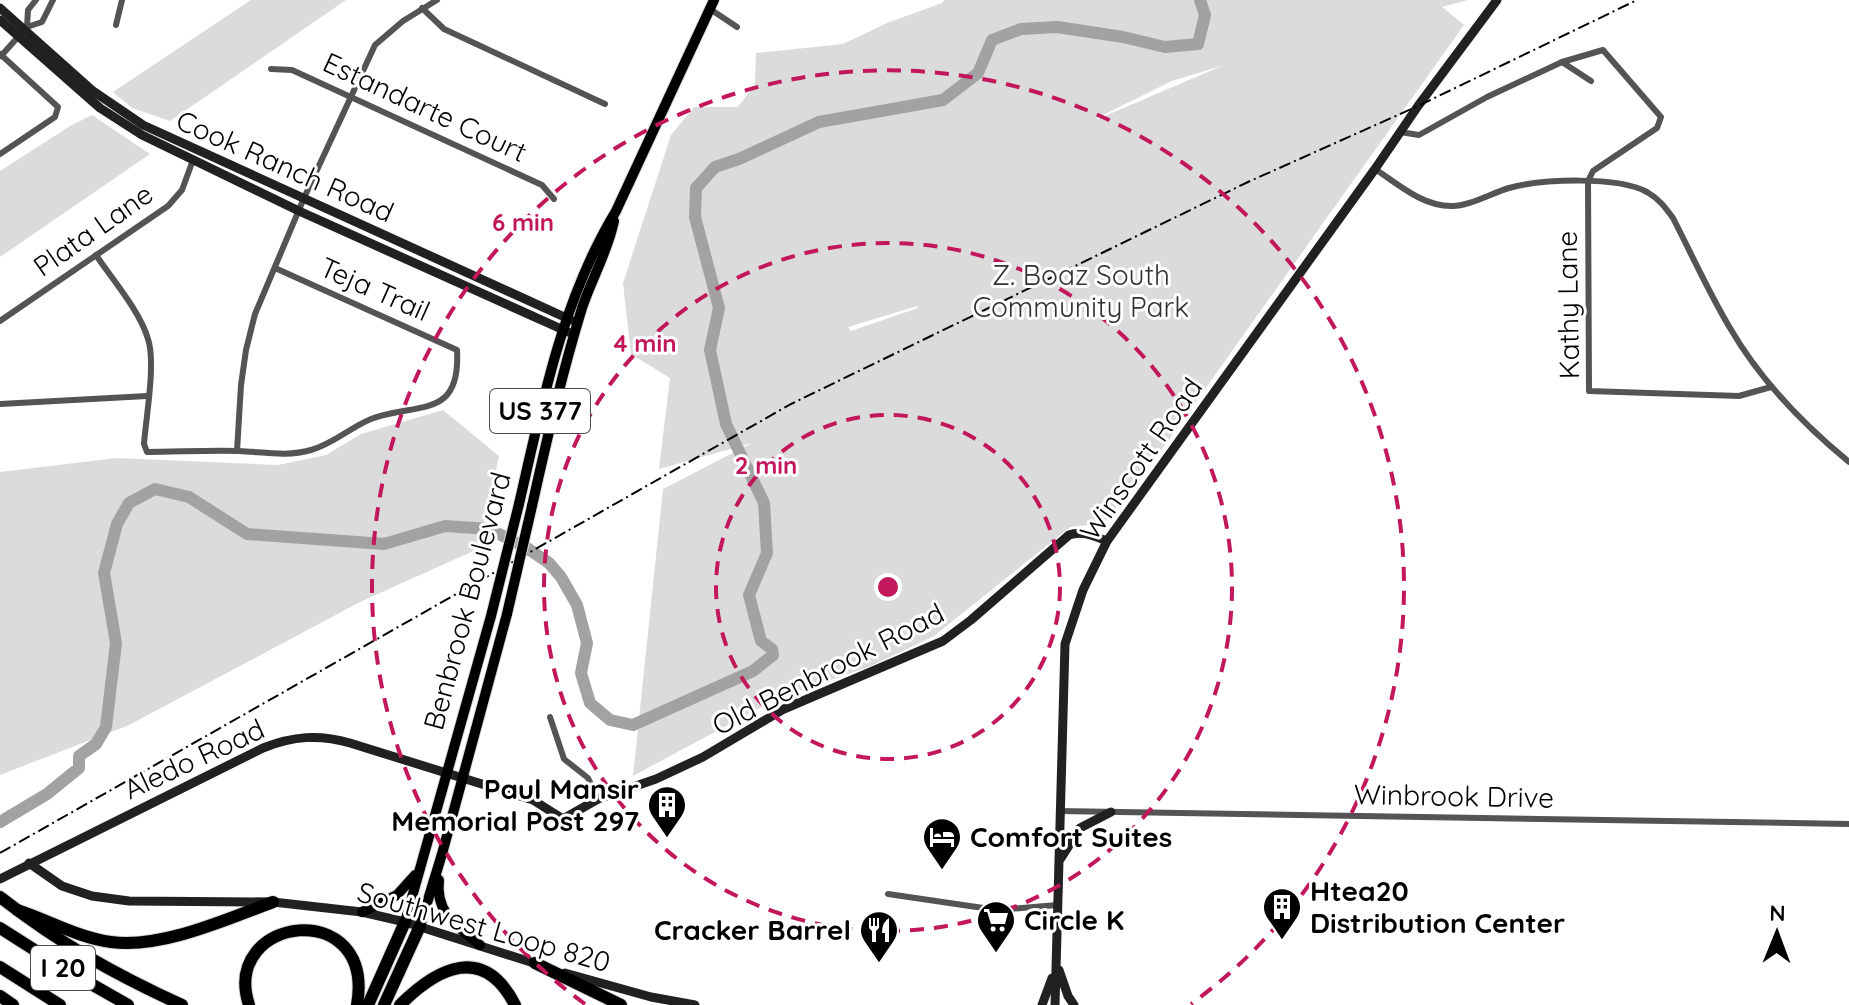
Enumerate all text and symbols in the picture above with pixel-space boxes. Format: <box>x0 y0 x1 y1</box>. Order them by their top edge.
street label: Estandarte Court <box>318 44 533 169</box>
street label: Cook Ranch Road <box>171 102 399 229</box>
street label: Plata Lane <box>26 176 159 284</box>
text: 6 min <box>492 207 554 237</box>
street label: Kathy Lane <box>1549 230 1586 380</box>
street label: Teja Trail <box>315 249 436 328</box>
park label: Z. Boaz South Community Park <box>973 257 1189 324</box>
text: 4 min <box>614 328 676 358</box>
street label: Winscott Road <box>1072 371 1209 547</box>
road number: US 377 <box>490 389 590 433</box>
text: 2 min <box>735 450 797 480</box>
street label: Benbrook Boulevard <box>415 468 518 734</box>
centre of rings <box>874 573 902 601</box>
street label: Old Benbrook Road <box>706 595 950 742</box>
street label: Aledo Road <box>118 711 270 806</box>
place label: Paul Mansir Memorial Post 297 <box>391 771 639 838</box>
street label: Winbrook Drive <box>1354 776 1554 815</box>
building icon: Paul Mansir Memorial Post 297 <box>646 784 688 839</box>
hotel icon: Comfort Suites <box>921 816 963 871</box>
place label: Comfort Suites <box>970 819 1172 854</box>
place label: Htea20 Distribution Center <box>1310 873 1565 940</box>
street label: Southwest Loop 820 <box>354 874 615 979</box>
building icon: Htea20 Distribution Center <box>1261 886 1303 941</box>
north arrow <box>1737 893 1817 973</box>
supermarket icon: Circle K <box>975 899 1017 954</box>
text: N <box>1769 899 1786 927</box>
place label: Circle K <box>1024 902 1124 937</box>
restaurant icon: Cracker Barrel <box>858 909 900 964</box>
place label: Cracker Barrel <box>654 912 851 947</box>
road number: I 20 <box>31 946 95 990</box>

